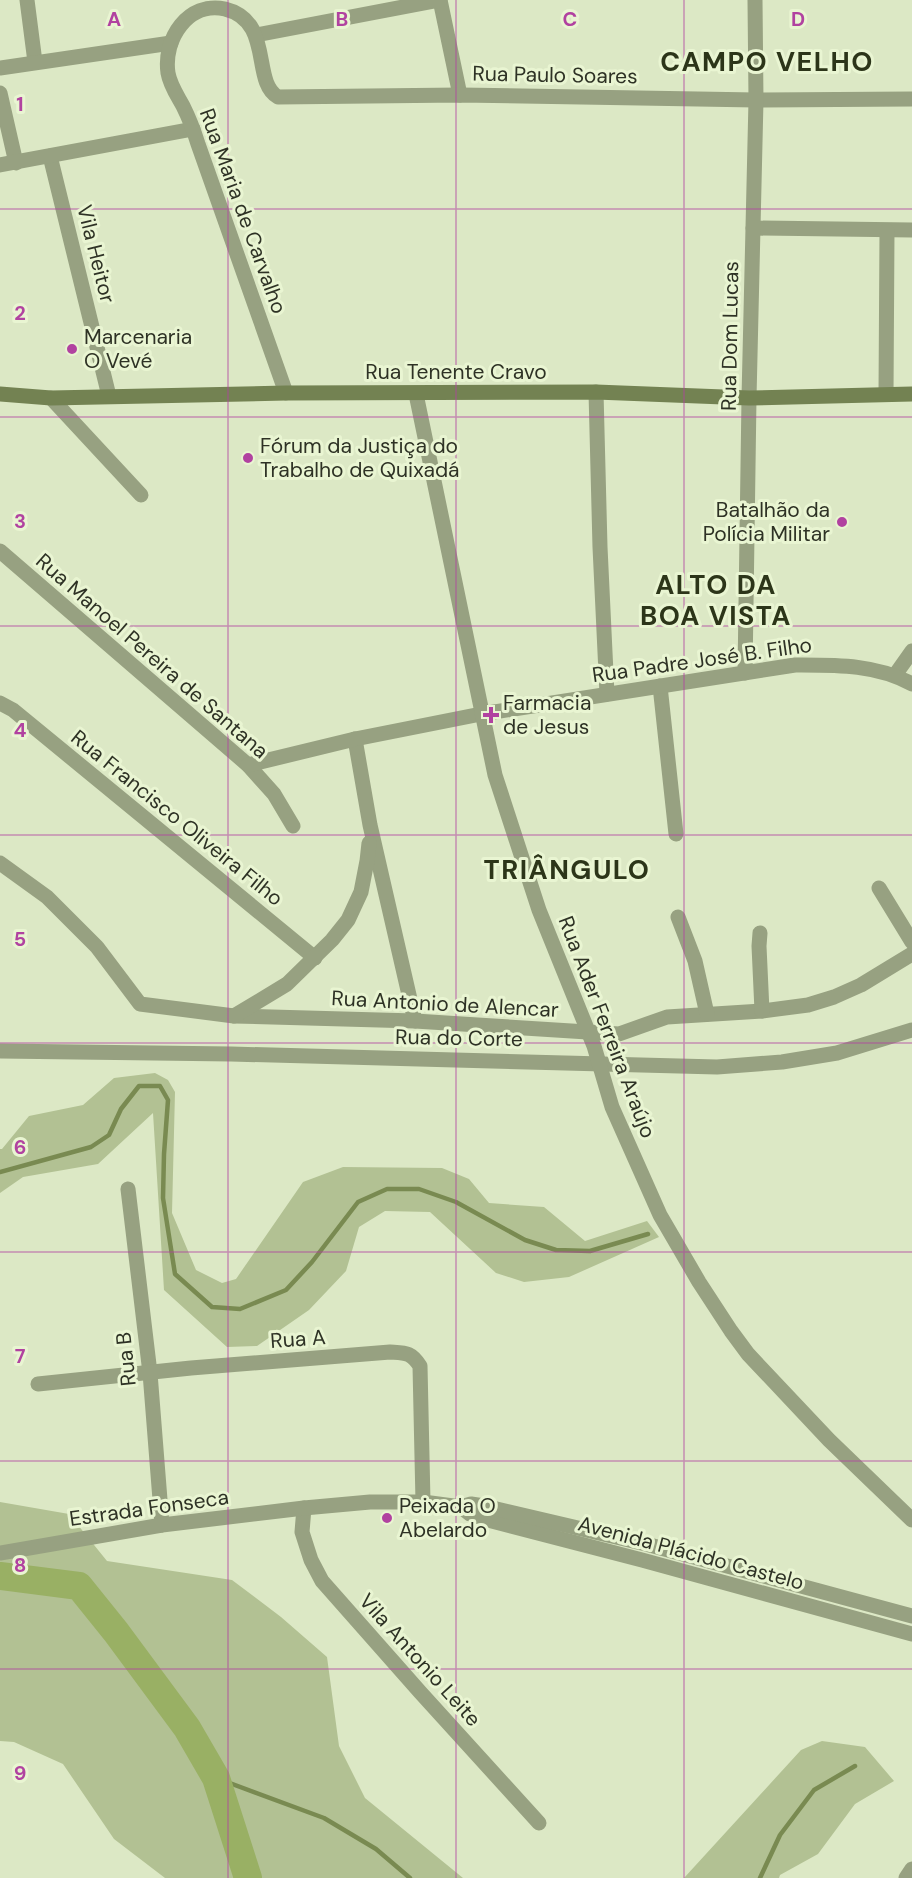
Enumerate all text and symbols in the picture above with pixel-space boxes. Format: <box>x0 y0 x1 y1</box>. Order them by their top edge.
text: A <box>107 6 121 32</box>
text: B <box>336 6 348 32</box>
text: C <box>563 6 577 32</box>
text: D <box>791 6 805 32</box>
district label: CAMPO VELHO <box>660 44 874 79</box>
street label: Rua Paulo Soares <box>472 60 638 90</box>
text: 1 <box>16 91 24 117</box>
street label: Rua Maria de Carvalho <box>193 104 293 318</box>
street label: Vila Heitor <box>70 202 122 306</box>
street label: Rua Dom Lucas <box>715 261 745 411</box>
text: 2 <box>14 300 26 326</box>
place label: Marcenaria O Vevé <box>84 323 192 375</box>
marker: Marcenaria O Vevé <box>65 342 79 356</box>
street label: Rua Tenente Cravo <box>365 358 547 386</box>
place label: Fórum da Justiça do Trabalho de Quixadá <box>260 432 460 484</box>
marker: Fórum da Justiça do Trabalho de Quixadá <box>241 451 255 465</box>
place label: Batalhão da Polícia Militar <box>703 496 830 548</box>
text: 3 <box>14 508 26 534</box>
marker: Batalhão da Polícia Militar <box>835 515 849 529</box>
street label: Rua Manoel Pereira de Santana <box>30 547 274 765</box>
district label: ALTO DA BOA VISTA <box>640 567 792 633</box>
street label: Rua Padre José B. Filho <box>590 631 814 689</box>
place label: Farmacia de Jesus <box>503 689 591 741</box>
marker: Farmacia de Jesus <box>484 708 498 722</box>
text: 4 <box>14 717 27 743</box>
street label: Rua Francisco Oliveira Filho <box>65 724 289 912</box>
district label: TRIÂNGULO <box>484 852 650 887</box>
street label: Rua Ader Ferreira Araújo <box>552 912 662 1142</box>
text: 5 <box>14 926 26 952</box>
street label: Rua Antonio de Alencar <box>331 984 560 1024</box>
street label: Rua do Corte <box>395 1023 523 1053</box>
text: 6 <box>14 1134 26 1160</box>
street label: Rua A <box>269 1323 327 1355</box>
street label: Rua B <box>109 1331 143 1387</box>
text: 7 <box>15 1343 26 1369</box>
street label: Estrada Fonseca <box>67 1483 231 1533</box>
place label: Peixada O Abelardo <box>399 1492 496 1544</box>
street label: Avenida Plácido Castelo <box>575 1509 807 1597</box>
marker: Peixada O Abelardo <box>380 1511 394 1525</box>
text: 8 <box>14 1552 26 1578</box>
street label: Vila Antonio Leite <box>353 1588 487 1732</box>
text: 9 <box>14 1760 26 1786</box>

